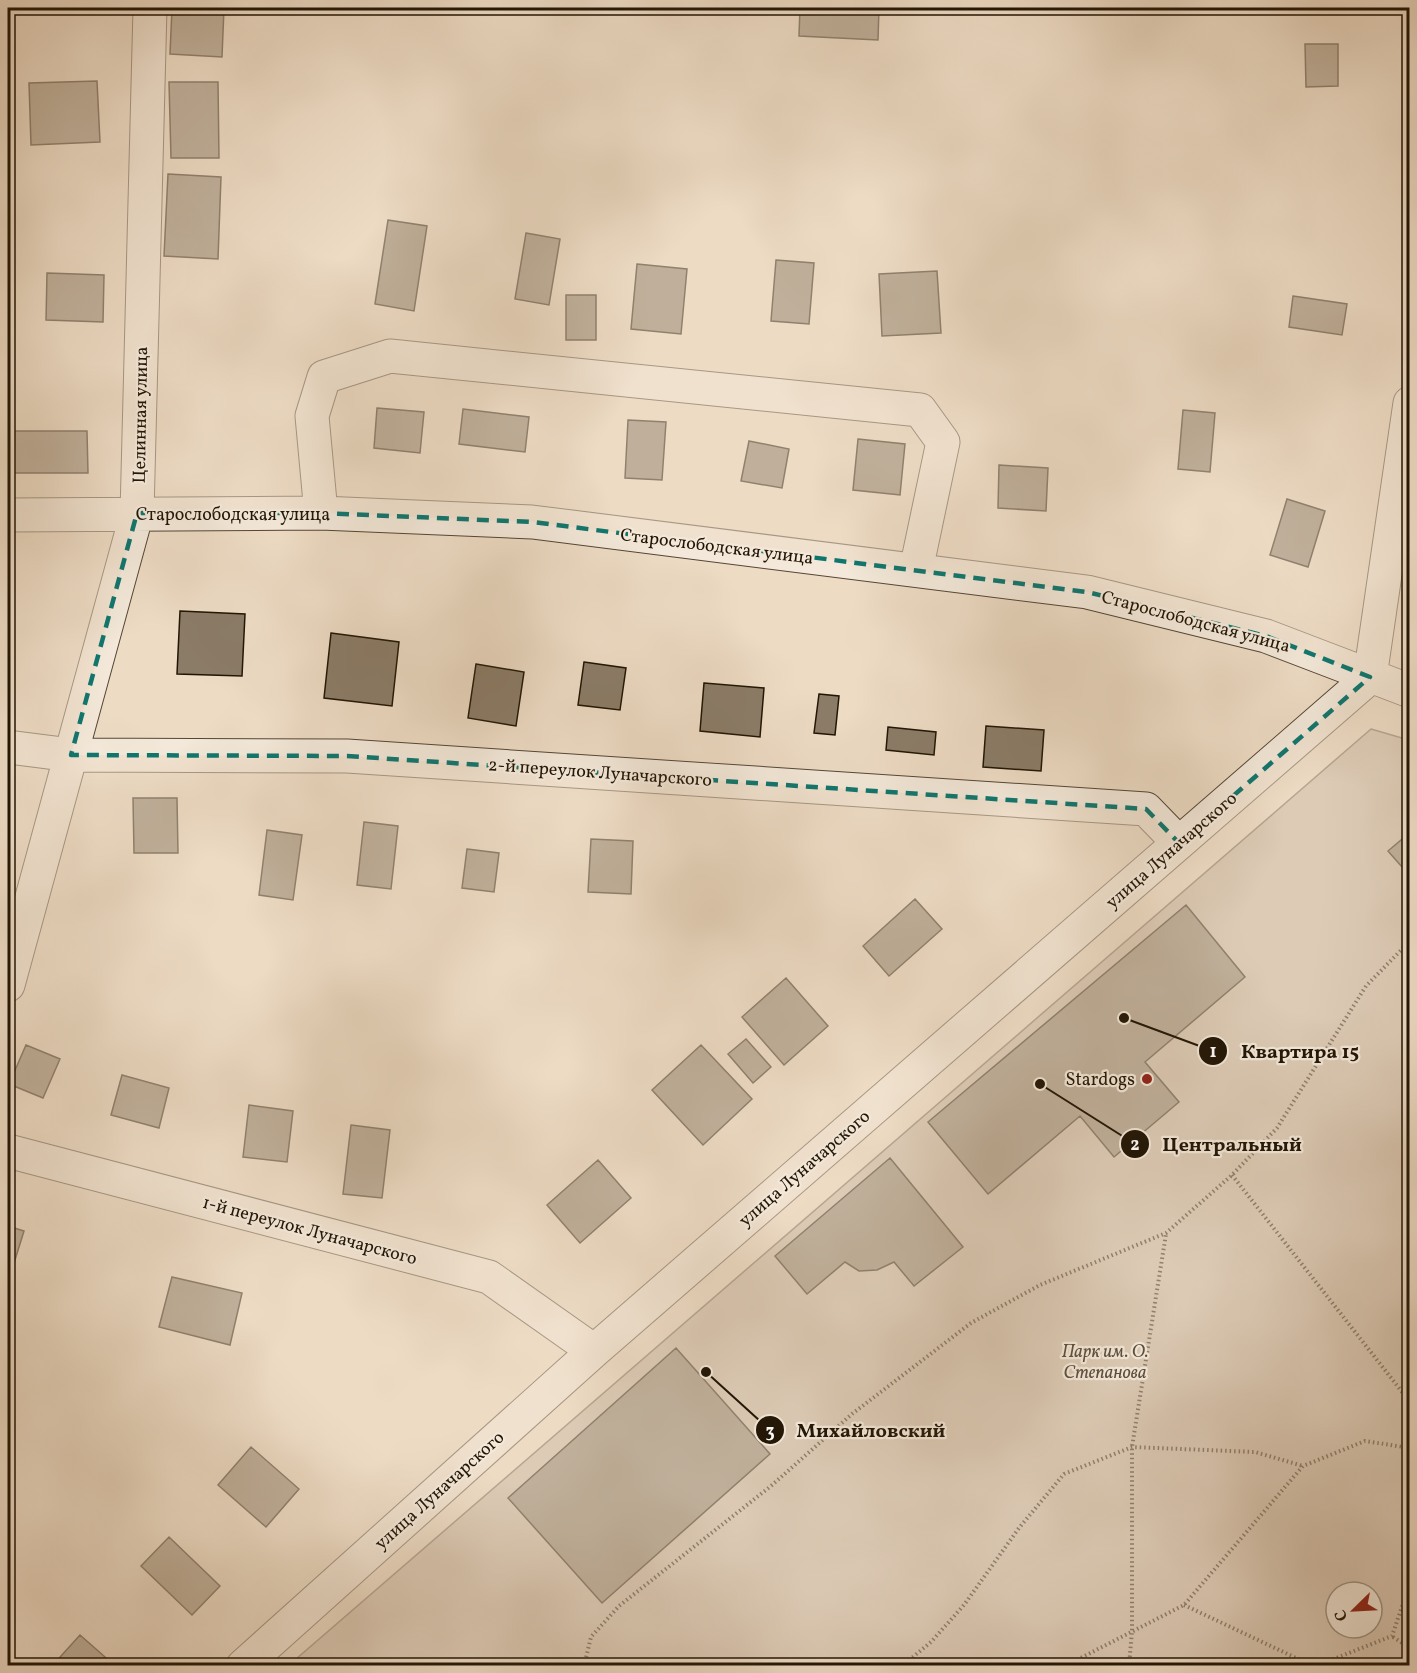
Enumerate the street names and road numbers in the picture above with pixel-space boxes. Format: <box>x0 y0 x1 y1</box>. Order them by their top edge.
street label: Целинная улица <box>128 346 155 484</box>
street label: Старослободская улица <box>136 503 330 528</box>
street label: Старослободская улица <box>619 523 815 572</box>
street label: Старослободская улица <box>1099 585 1293 660</box>
street label: 2-й переулок Луначарского <box>487 753 713 794</box>
street label: улица Луначарского <box>1101 787 1243 915</box>
street label: улица Луначарского <box>734 1105 876 1233</box>
street label: 1-й переулок Луначарского <box>200 1191 420 1272</box>
street label: улица Луначарского <box>370 1426 510 1556</box>

